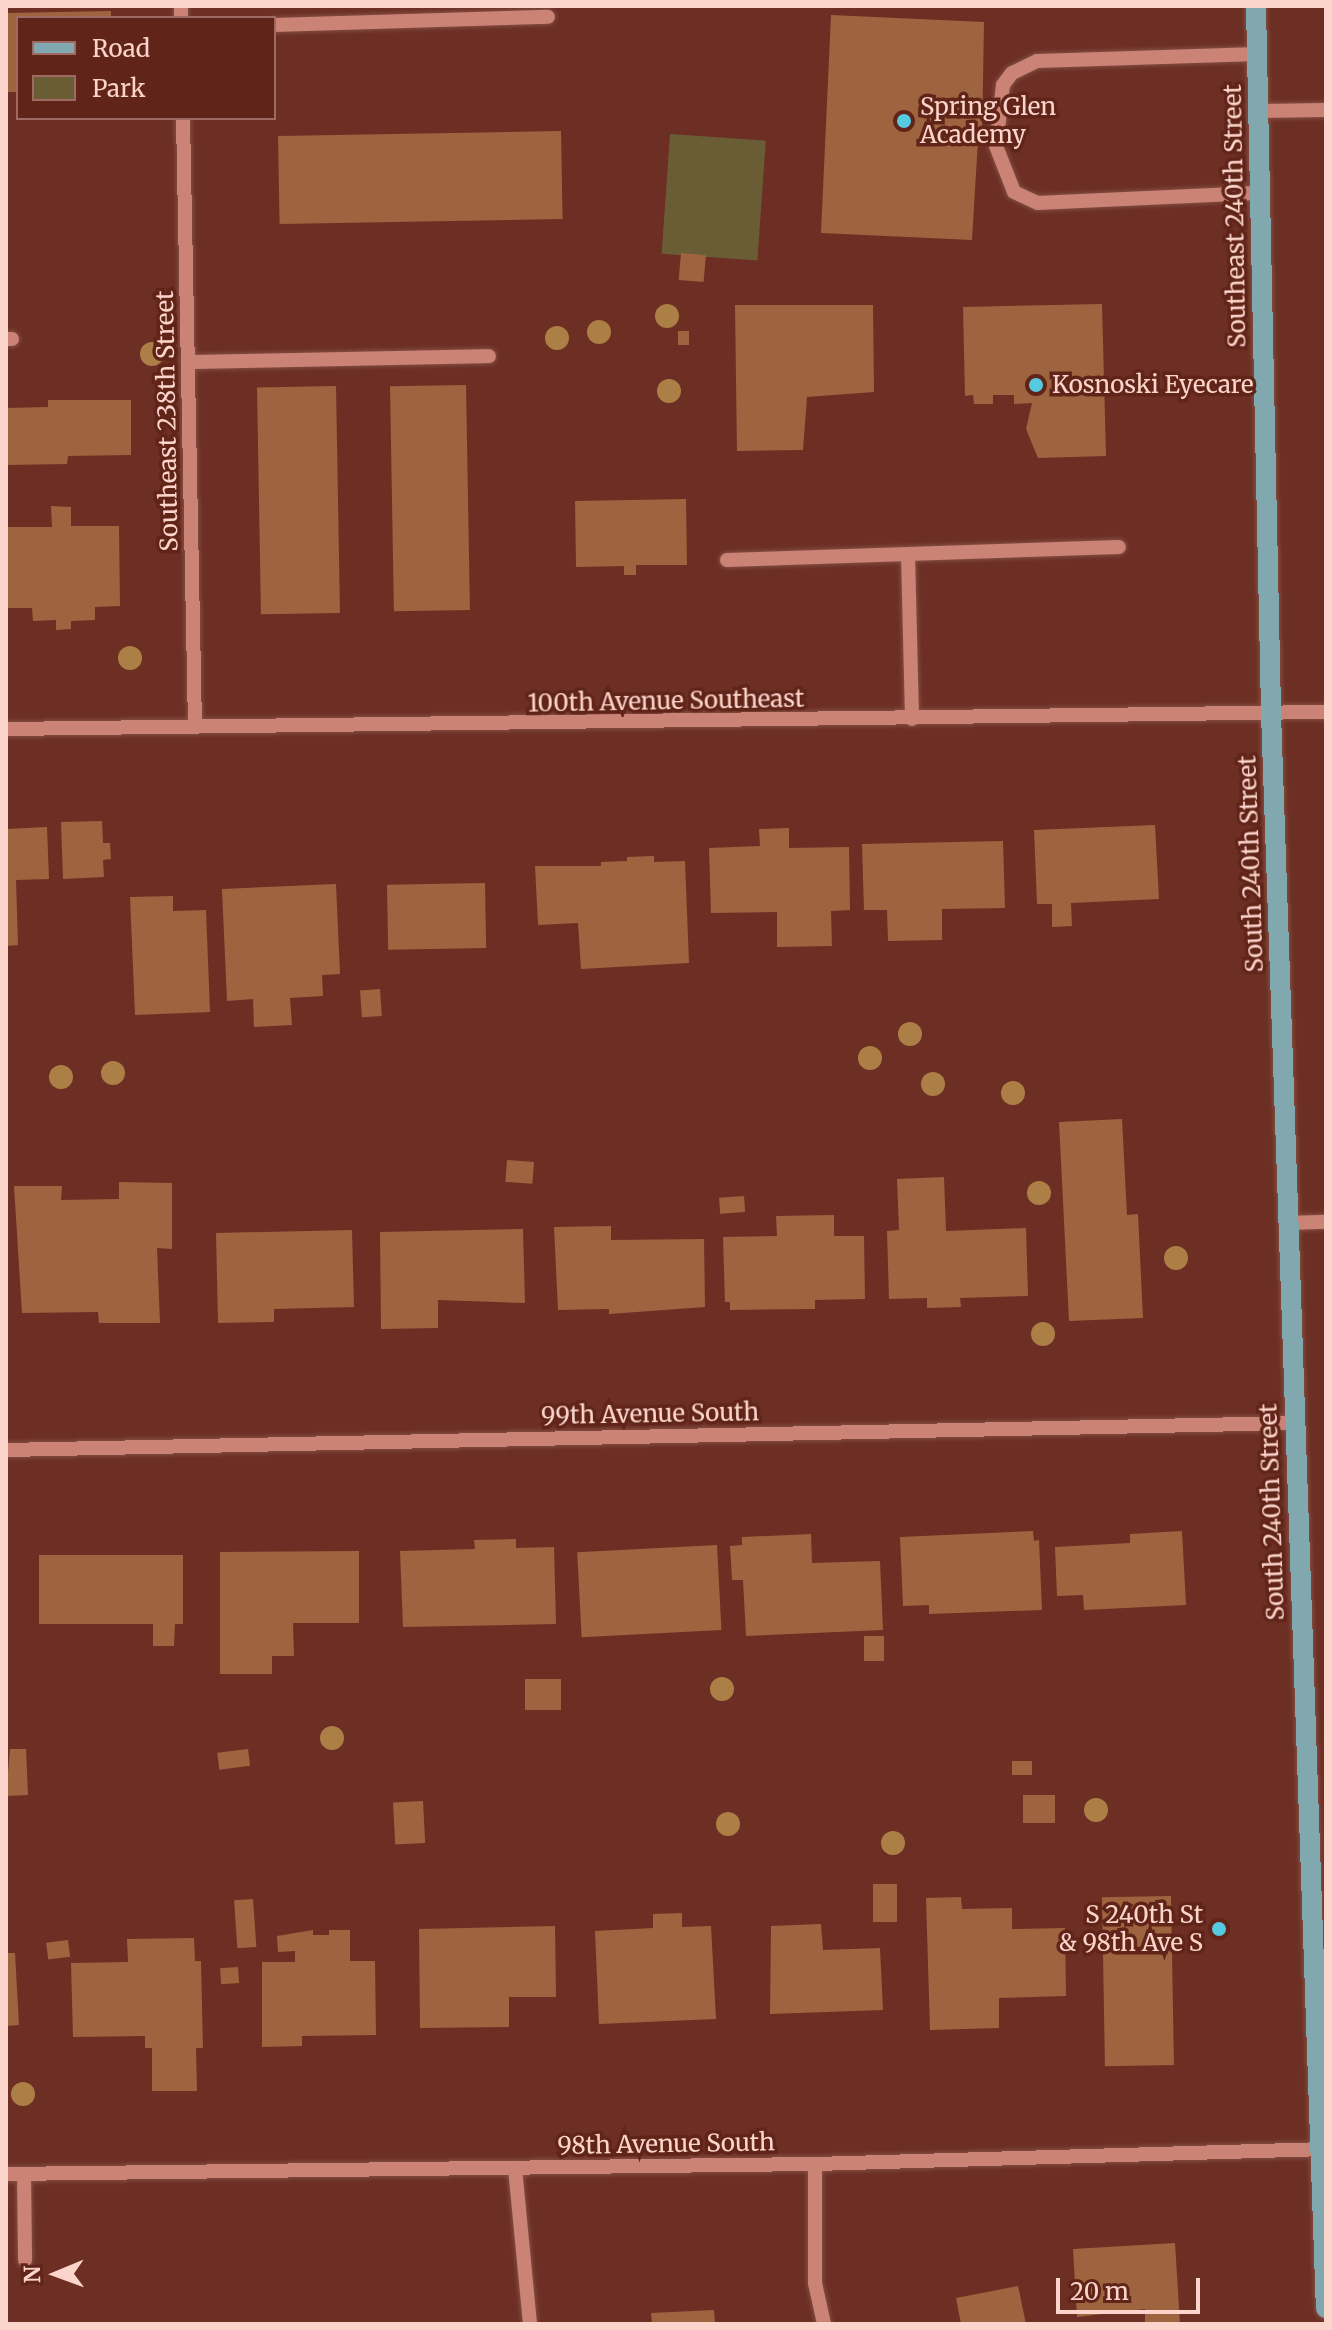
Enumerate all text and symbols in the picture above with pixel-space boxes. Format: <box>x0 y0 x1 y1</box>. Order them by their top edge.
legend <box>16 16 276 120</box>
text: Road <box>92 33 150 64</box>
text: Park <box>92 73 145 104</box>
street label: Southeast 240th Street <box>1218 84 1252 348</box>
place label: Spring Glen Academy <box>920 93 1056 149</box>
marker: Spring Glen Academy <box>895 112 913 130</box>
street label: Southeast 238th Street <box>150 290 184 552</box>
place label: Kosnoski Eyecare <box>1052 371 1254 399</box>
marker: Kosnoski Eyecare <box>1027 376 1045 394</box>
street label: 100th Avenue Southeast <box>527 684 805 718</box>
street label: South 240th Street <box>1233 755 1269 973</box>
street label: 99th Avenue South <box>541 1398 759 1430</box>
street label: South 240th Street <box>1254 1403 1290 1621</box>
place label: S 240th St & 98th Ave S <box>1059 1901 1203 1957</box>
marker: S 240th St & 98th Ave S <box>1210 1920 1228 1938</box>
street label: 98th Avenue South <box>557 2128 775 2160</box>
north arrow <box>16 2234 96 2314</box>
scale bar <box>1060 2262 1204 2312</box>
text: N <box>18 2265 46 2283</box>
text: 20 m <box>1070 2276 1129 2307</box>

